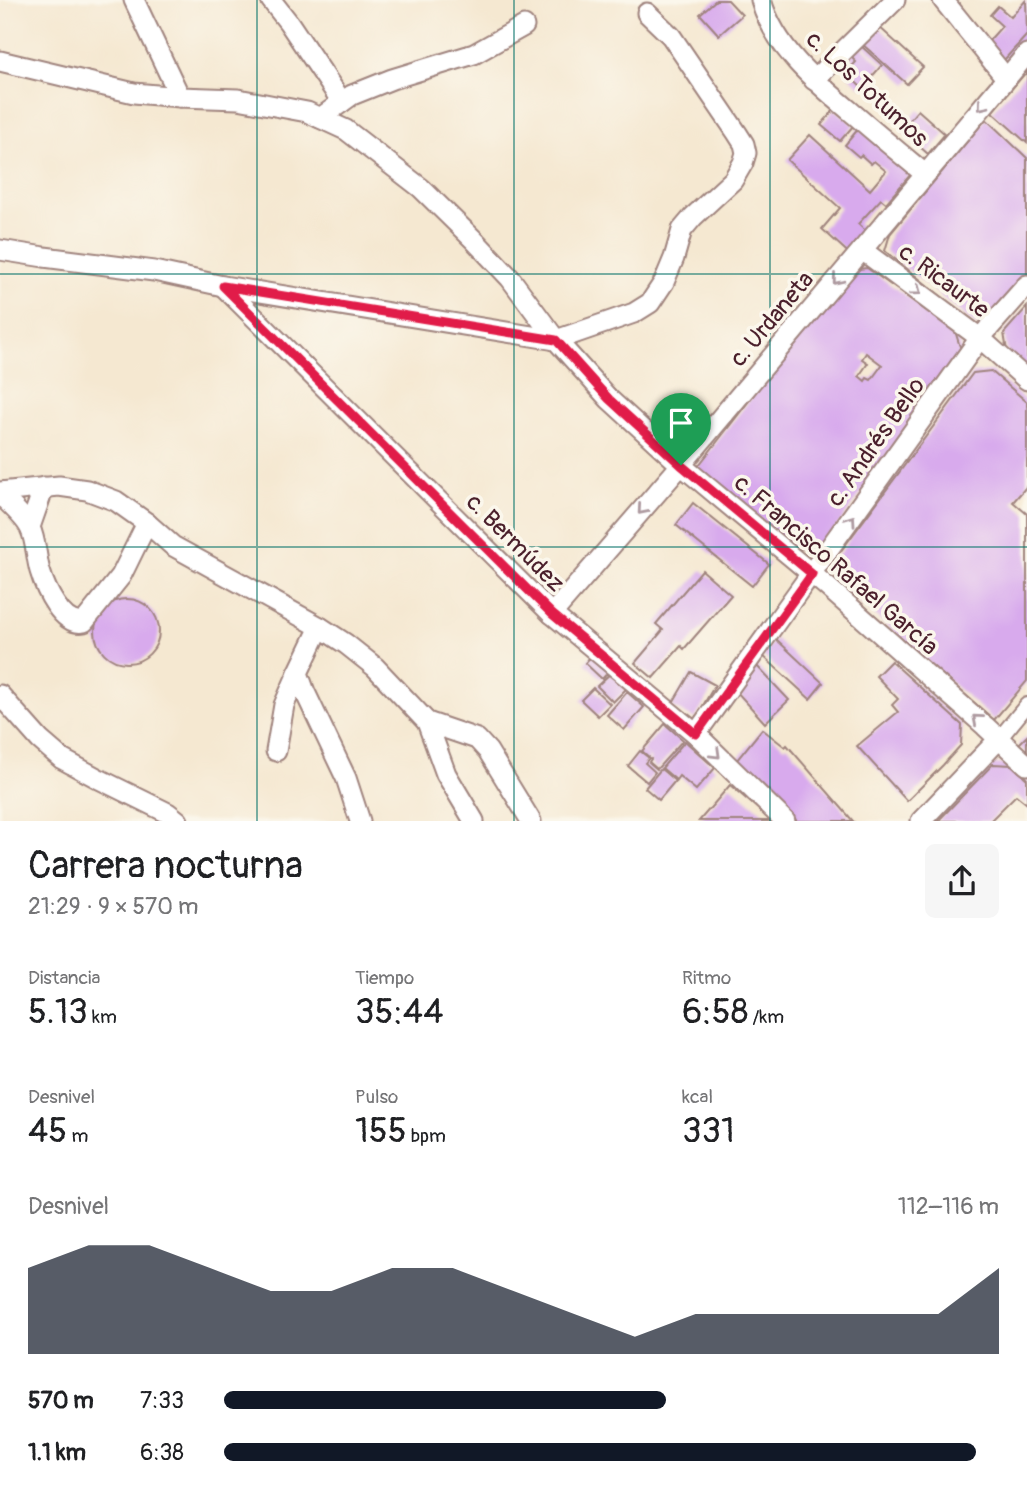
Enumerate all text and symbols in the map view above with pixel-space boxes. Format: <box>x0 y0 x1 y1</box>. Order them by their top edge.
street label: c. Los Totumos <box>800 25 934 153</box>
one-way arrow <box>978 98 991 110</box>
street label: c. Ricaurte <box>893 238 995 325</box>
street label: c. Urdaneta <box>724 266 820 372</box>
one-way arrow <box>833 272 845 285</box>
one-way arrow <box>909 283 922 295</box>
street label: c. Andrés Bello <box>821 372 931 512</box>
pin <box>651 393 711 465</box>
icon: arrive <box>662 404 700 442</box>
street label: c. Francisco Rafael García <box>728 469 944 661</box>
street label: c. Bermúdez <box>460 488 570 598</box>
one-way arrow <box>638 502 650 515</box>
one-way arrow <box>843 515 855 528</box>
one-way arrow <box>972 715 985 727</box>
one-way arrow <box>708 745 721 758</box>
text: Carrera nocturna <box>28 842 303 890</box>
button: share <box>925 844 999 918</box>
text: 21:29 · 9 × 570 m <box>28 892 198 921</box>
text: Distancia <box>28 966 100 990</box>
text: Tiempo <box>355 966 414 990</box>
text: Ritmo <box>682 966 731 990</box>
text: 5.13 <box>28 990 88 1034</box>
text: 35:44 <box>355 990 443 1034</box>
text: 6:58 <box>682 990 748 1034</box>
text: km <box>88 1005 117 1029</box>
text: /km <box>748 1005 784 1029</box>
text: Desnivel <box>28 1085 95 1109</box>
text: Pulso <box>355 1085 398 1109</box>
text: kcal <box>682 1085 713 1109</box>
text: 45 <box>28 1109 67 1153</box>
text: 155 <box>355 1109 407 1153</box>
text: 331 <box>682 1109 735 1153</box>
text: m <box>67 1124 88 1148</box>
text: bpm <box>407 1124 446 1148</box>
text: Desnivel <box>28 1192 109 1221</box>
text: 112–116 m <box>898 1192 999 1221</box>
text: 570 m <box>28 1386 94 1415</box>
text: 7:33 <box>140 1386 184 1415</box>
text: 1.1 km <box>28 1438 86 1467</box>
text: 6:38 <box>140 1438 184 1467</box>

